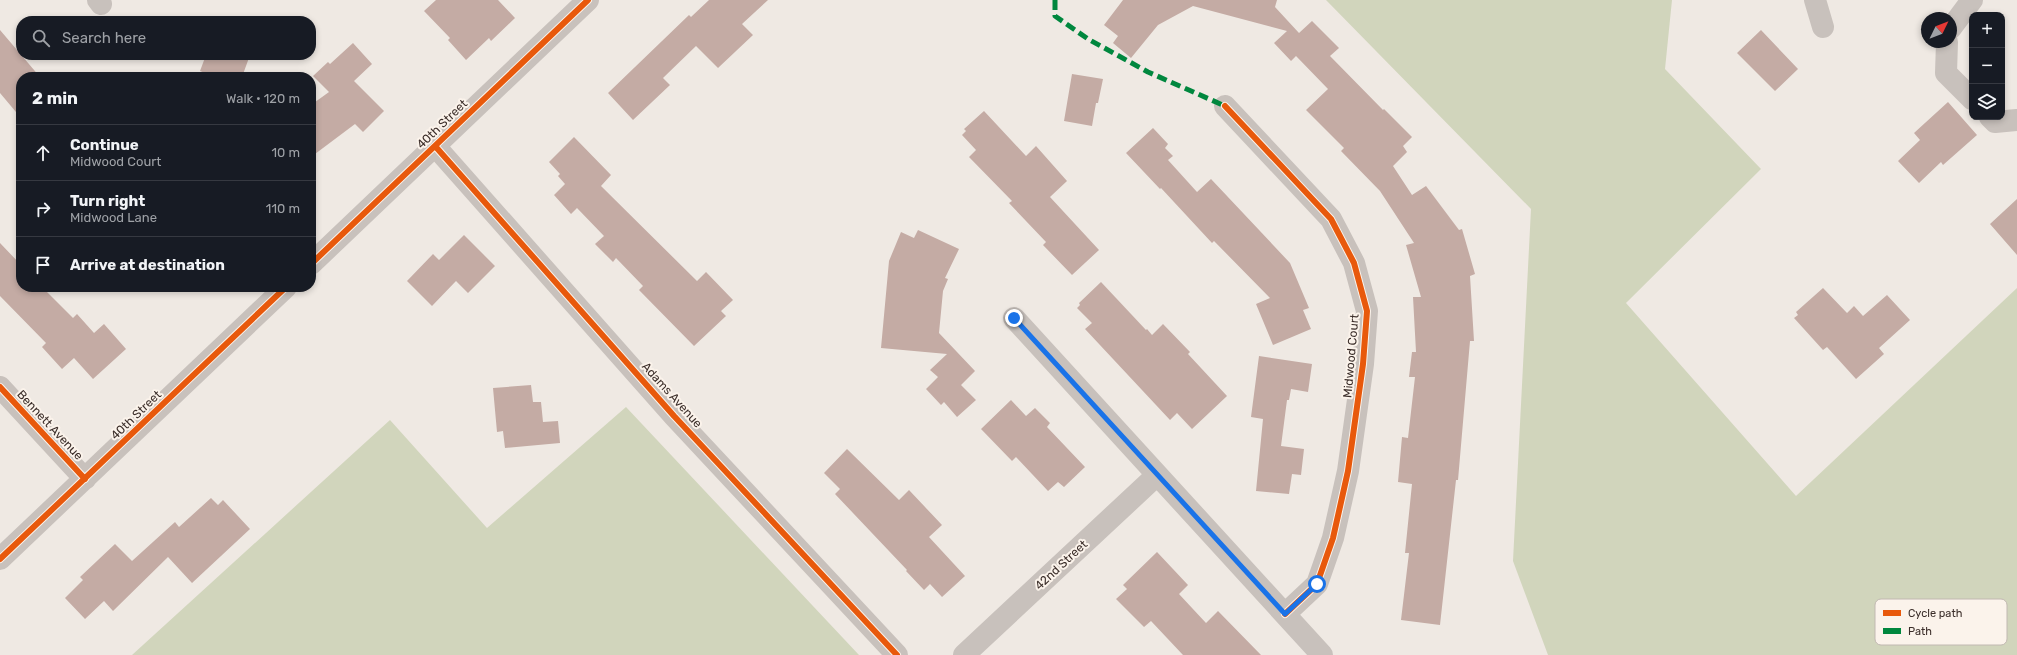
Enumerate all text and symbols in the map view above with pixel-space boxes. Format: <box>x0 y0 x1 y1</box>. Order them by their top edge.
north arrow <box>1921 12 1957 48</box>
map controls <box>1969 12 2005 120</box>
button: + <box>1969 12 2005 48</box>
search box <box>16 16 316 60</box>
icon: search <box>30 27 52 49</box>
text: Search here <box>62 29 146 47</box>
button: − <box>1969 48 2005 84</box>
button: layers <box>1969 84 2005 120</box>
text: 2 min <box>32 88 78 108</box>
text: Walk · 120 m <box>226 91 300 106</box>
street label: 40th Street <box>414 96 470 152</box>
text: Continue <box>70 136 139 154</box>
icon: ahead <box>32 142 54 164</box>
text: 10 m <box>271 145 300 160</box>
text: Midwood Court <box>70 154 161 169</box>
text: Turn right <box>70 192 145 210</box>
icon: right <box>32 198 54 220</box>
text: 110 m <box>266 201 300 216</box>
text: Midwood Lane <box>70 210 157 225</box>
icon: arrive <box>32 254 54 276</box>
text: Arrive at destination <box>70 256 225 274</box>
route end <box>1005 309 1023 327</box>
street label: Midwood Court <box>1340 313 1362 399</box>
street label: Adams Avenue <box>639 359 705 431</box>
street label: Bennett Avenue <box>14 387 86 463</box>
street label: 40th Street <box>108 387 164 443</box>
street label: 42nd Street <box>1032 537 1090 593</box>
route start <box>1308 575 1326 593</box>
legend <box>1875 599 2007 645</box>
text: Cycle path <box>1908 607 1962 620</box>
text: Path <box>1908 625 1932 638</box>

